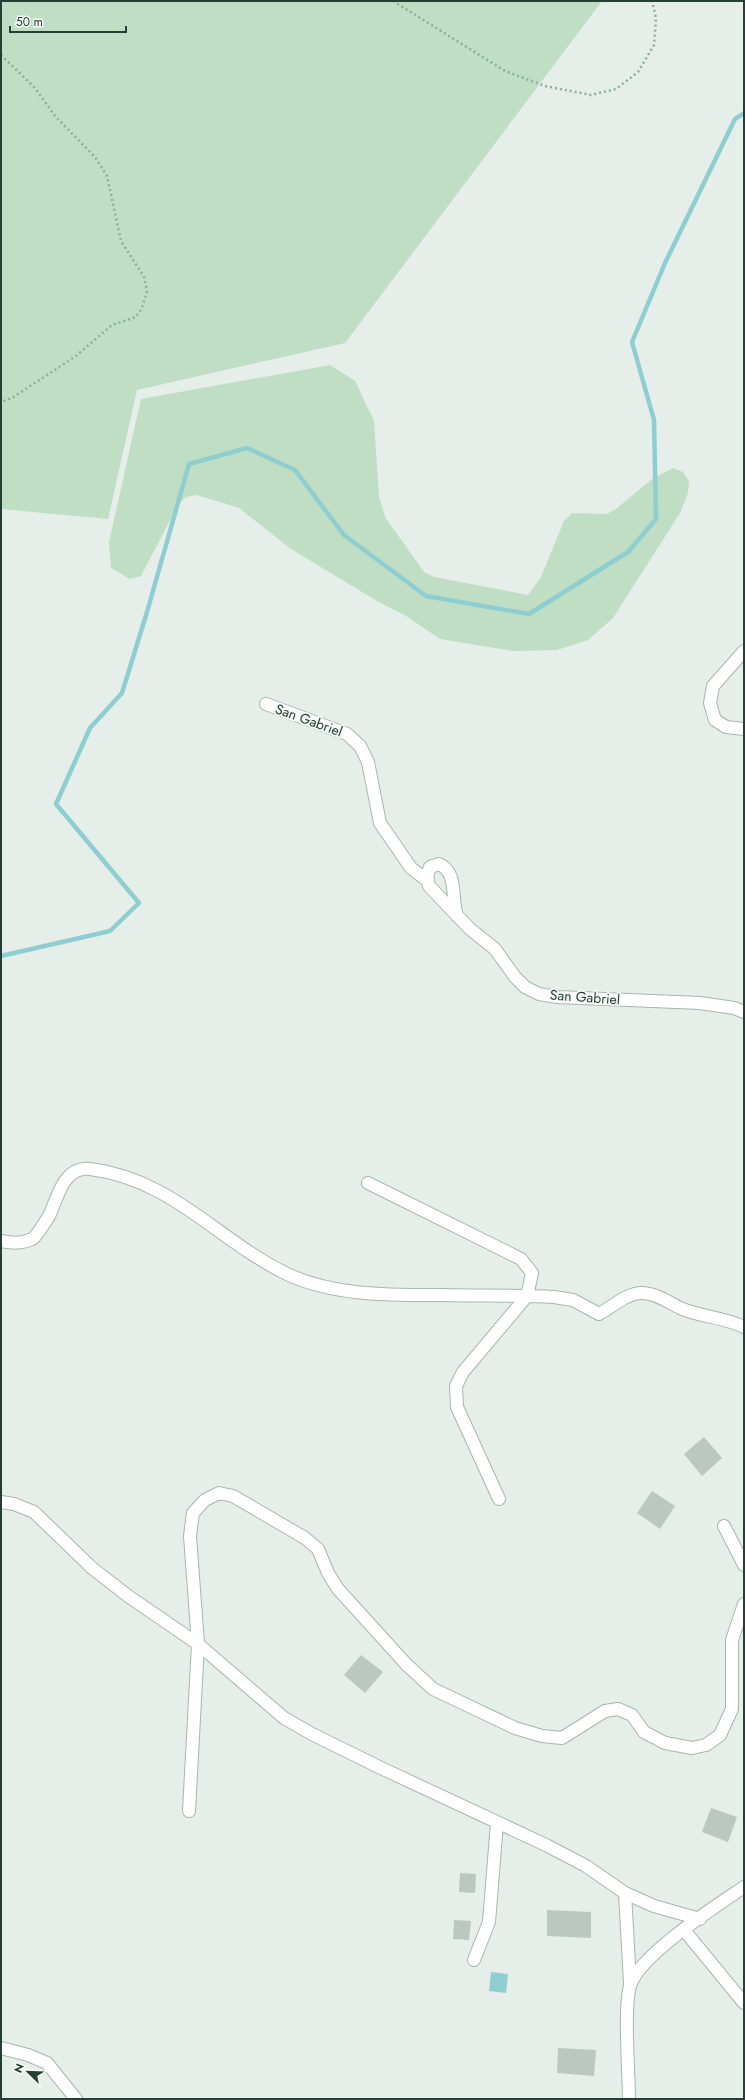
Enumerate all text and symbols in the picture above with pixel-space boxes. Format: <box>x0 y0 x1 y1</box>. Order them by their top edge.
scale bar <box>10 8 126 34</box>
text: 50 m <box>16 13 43 31</box>
street label: San Gabriel <box>272 699 346 741</box>
street label: San Gabriel <box>549 985 621 1009</box>
north arrow <box>8 2052 48 2092</box>
text: N <box>10 2061 28 2075</box>

